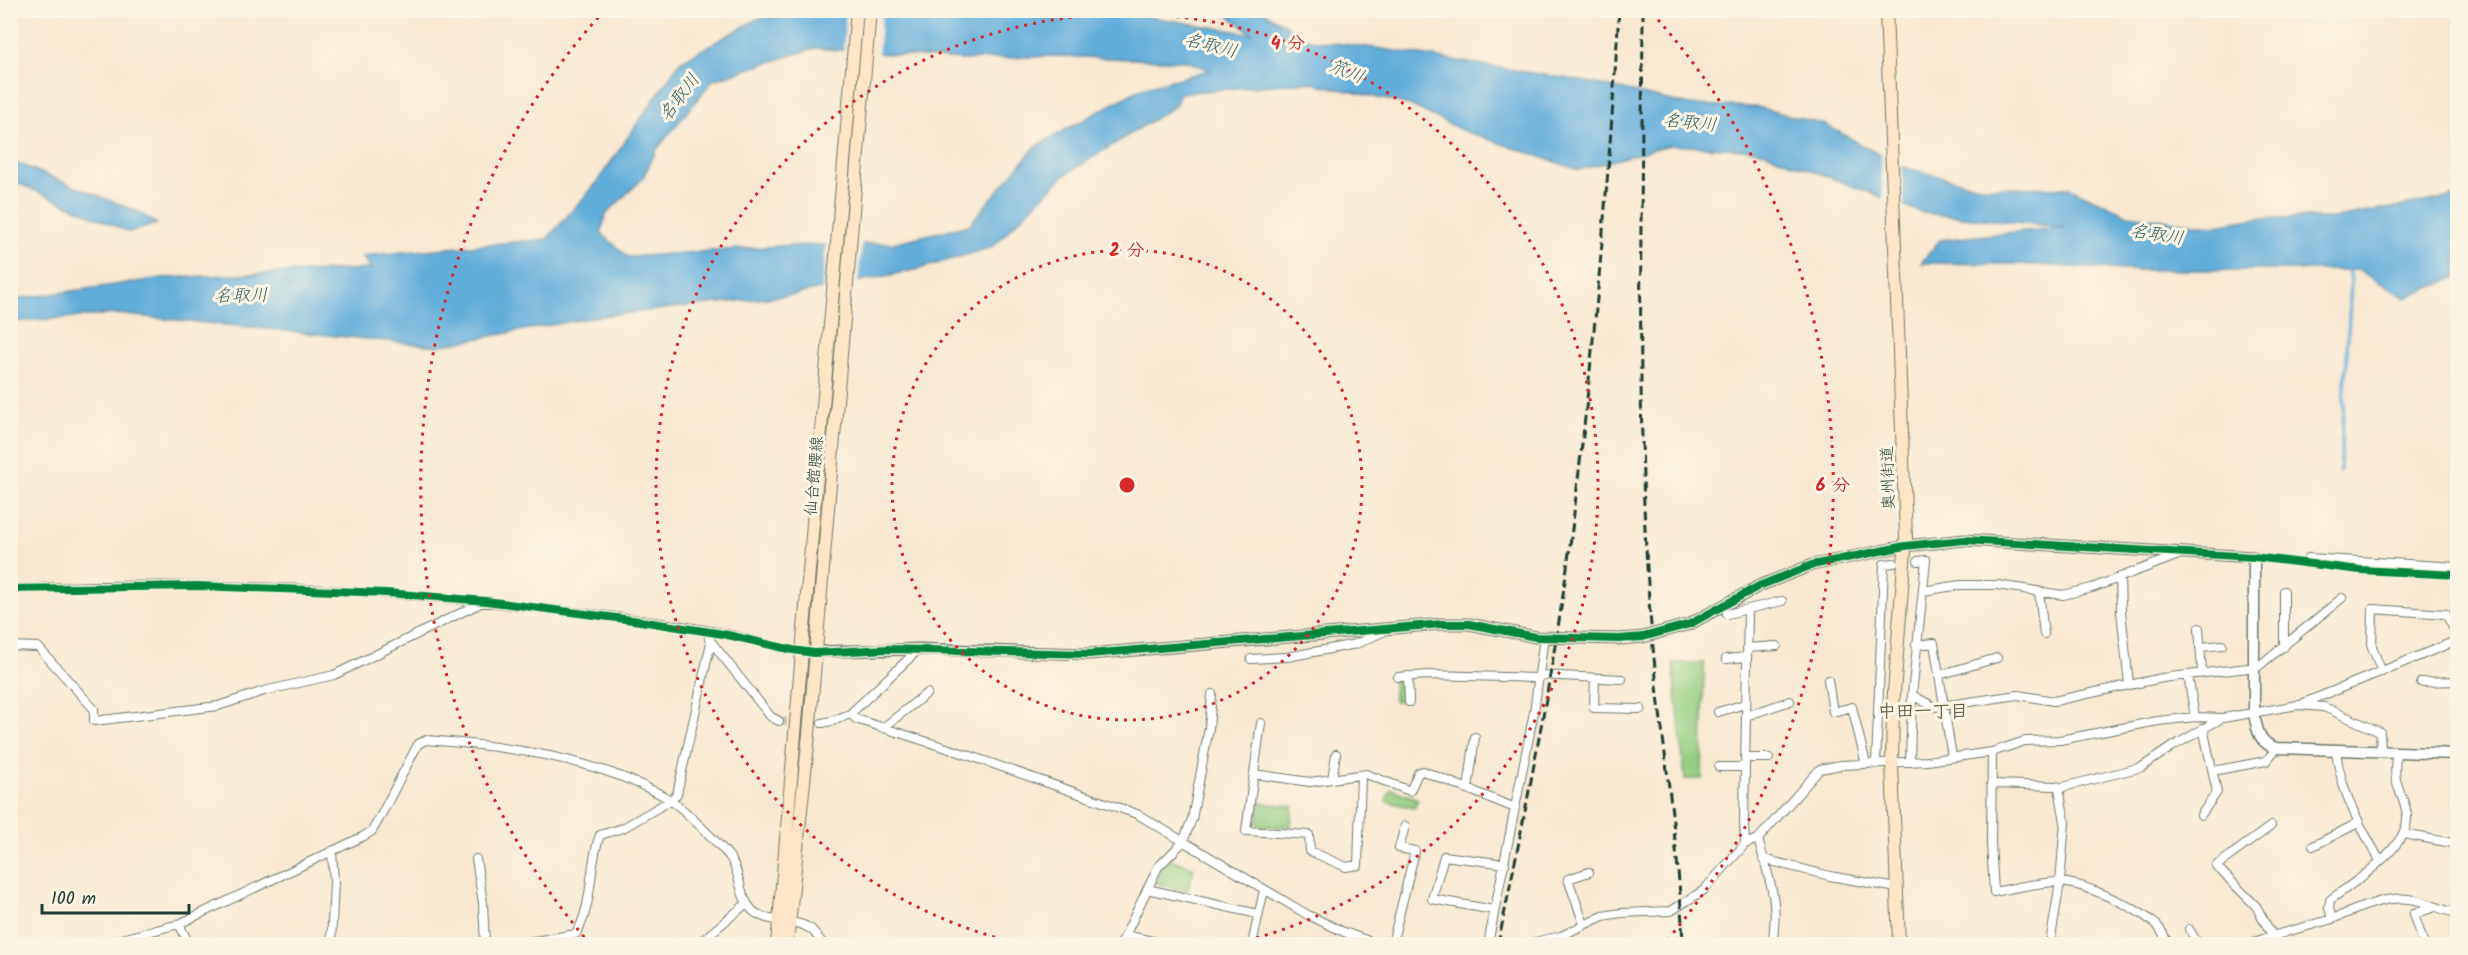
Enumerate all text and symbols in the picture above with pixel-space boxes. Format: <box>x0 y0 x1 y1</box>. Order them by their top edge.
water label: 名取川 <box>1181 26 1240 67</box>
text: 4 分 <box>1271 30 1305 59</box>
water label: 笊川 <box>1324 52 1369 93</box>
water label: 名取川 <box>652 68 708 128</box>
water label: 名取川 <box>1661 106 1718 141</box>
water label: 名取川 <box>2128 217 2186 254</box>
text: 2 分 <box>1109 237 1145 266</box>
water label: 名取川 <box>214 282 268 311</box>
street label: 仙台館腰線 <box>799 435 830 517</box>
street label: 奥州街道 <box>1875 446 1902 510</box>
text: 6 分 <box>1816 472 1850 501</box>
centre of rings <box>1117 475 1137 495</box>
district label: 中田一丁目 <box>1878 698 1968 727</box>
scale bar <box>42 877 189 915</box>
text: 100 m <box>51 885 96 914</box>

